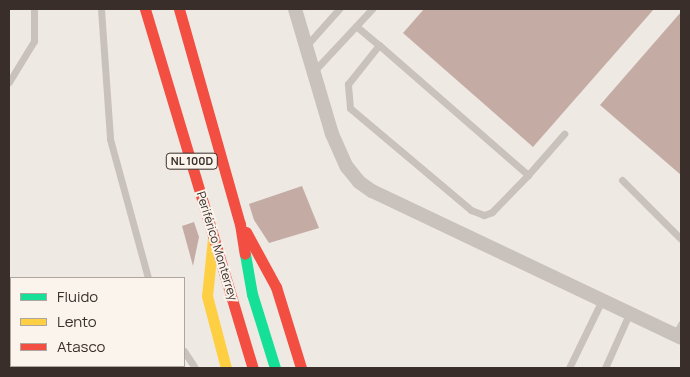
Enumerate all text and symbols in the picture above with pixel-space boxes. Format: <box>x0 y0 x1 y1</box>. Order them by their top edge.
road number: NL 100D <box>164 153 220 170</box>
street label: Periférico Monterrey <box>194 190 240 302</box>
legend <box>10 277 185 367</box>
text: Fluido <box>57 286 98 307</box>
text: Lento <box>57 311 97 332</box>
text: Atasco <box>57 336 105 357</box>

